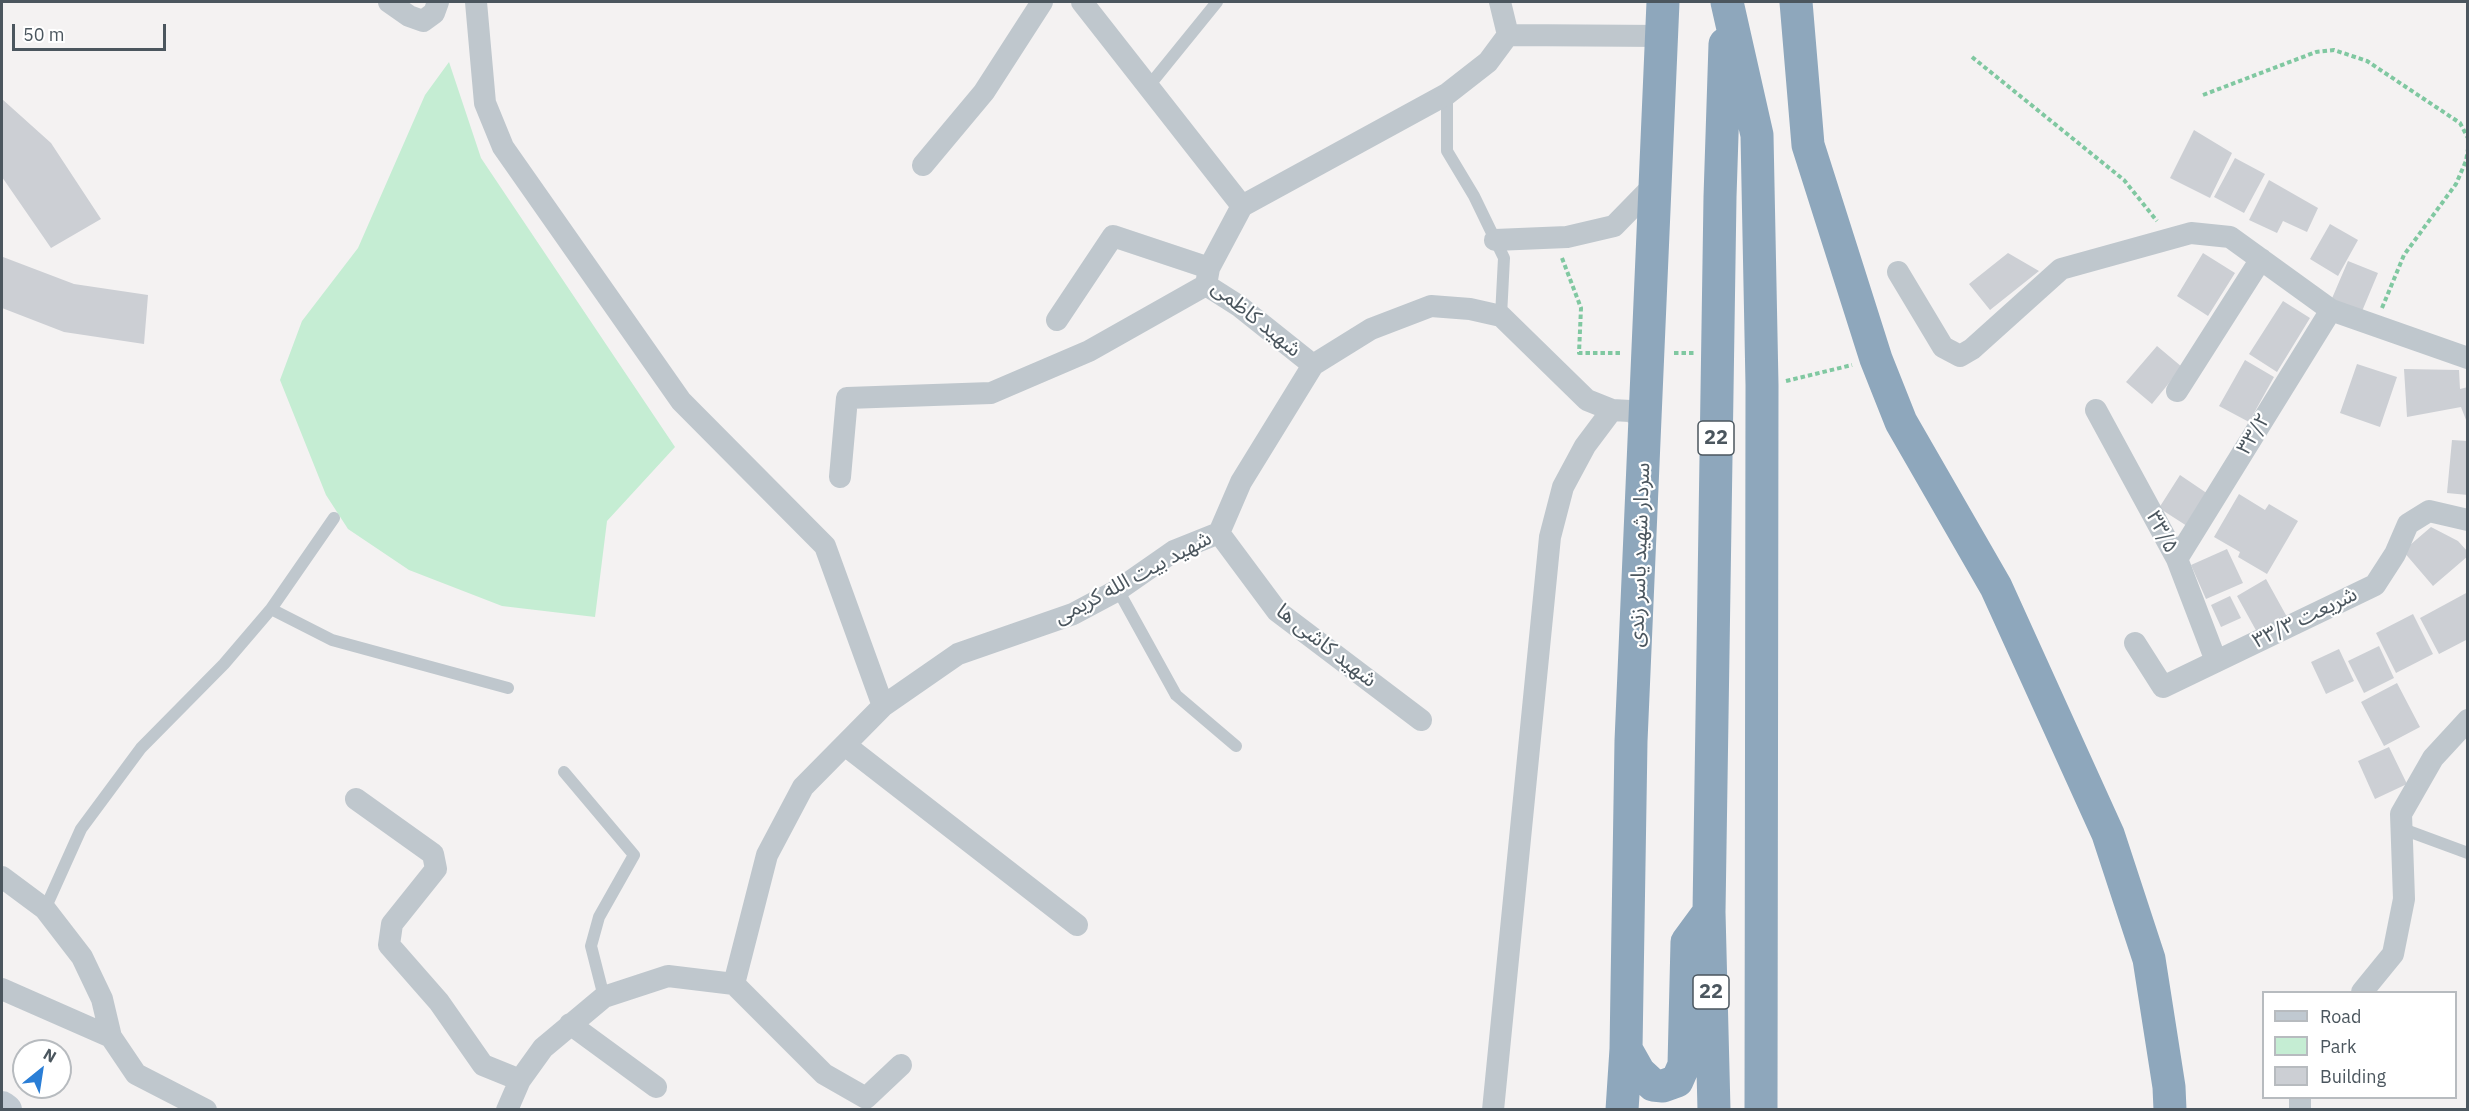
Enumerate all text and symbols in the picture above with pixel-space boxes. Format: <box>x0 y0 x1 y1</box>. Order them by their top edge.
scale bar <box>15 12 170 50</box>
text: 50 m <box>23 23 65 46</box>
street label: شهید کاظمی <box>1206 275 1306 363</box>
street label: ۳۳/۲ <box>2232 409 2276 459</box>
road number: 22 <box>1698 421 1734 455</box>
street label: سردار شهید یاسر زندی <box>1624 462 1656 648</box>
street label: ۳۳/۵ <box>2141 507 2183 557</box>
street label: شهید بیت الله کریمی <box>1050 526 1216 630</box>
street label: شریعت ۳۳/۳ <box>2249 582 2361 654</box>
street label: شهید کاشی ها <box>1271 599 1381 693</box>
road number: 22 <box>1693 975 1729 1009</box>
legend <box>2262 991 2457 1099</box>
text: Road <box>2320 1005 2361 1028</box>
text: Park <box>2320 1035 2356 1058</box>
north arrow <box>12 1039 72 1099</box>
text: N <box>40 1044 60 1067</box>
text: Building <box>2320 1065 2386 1088</box>

